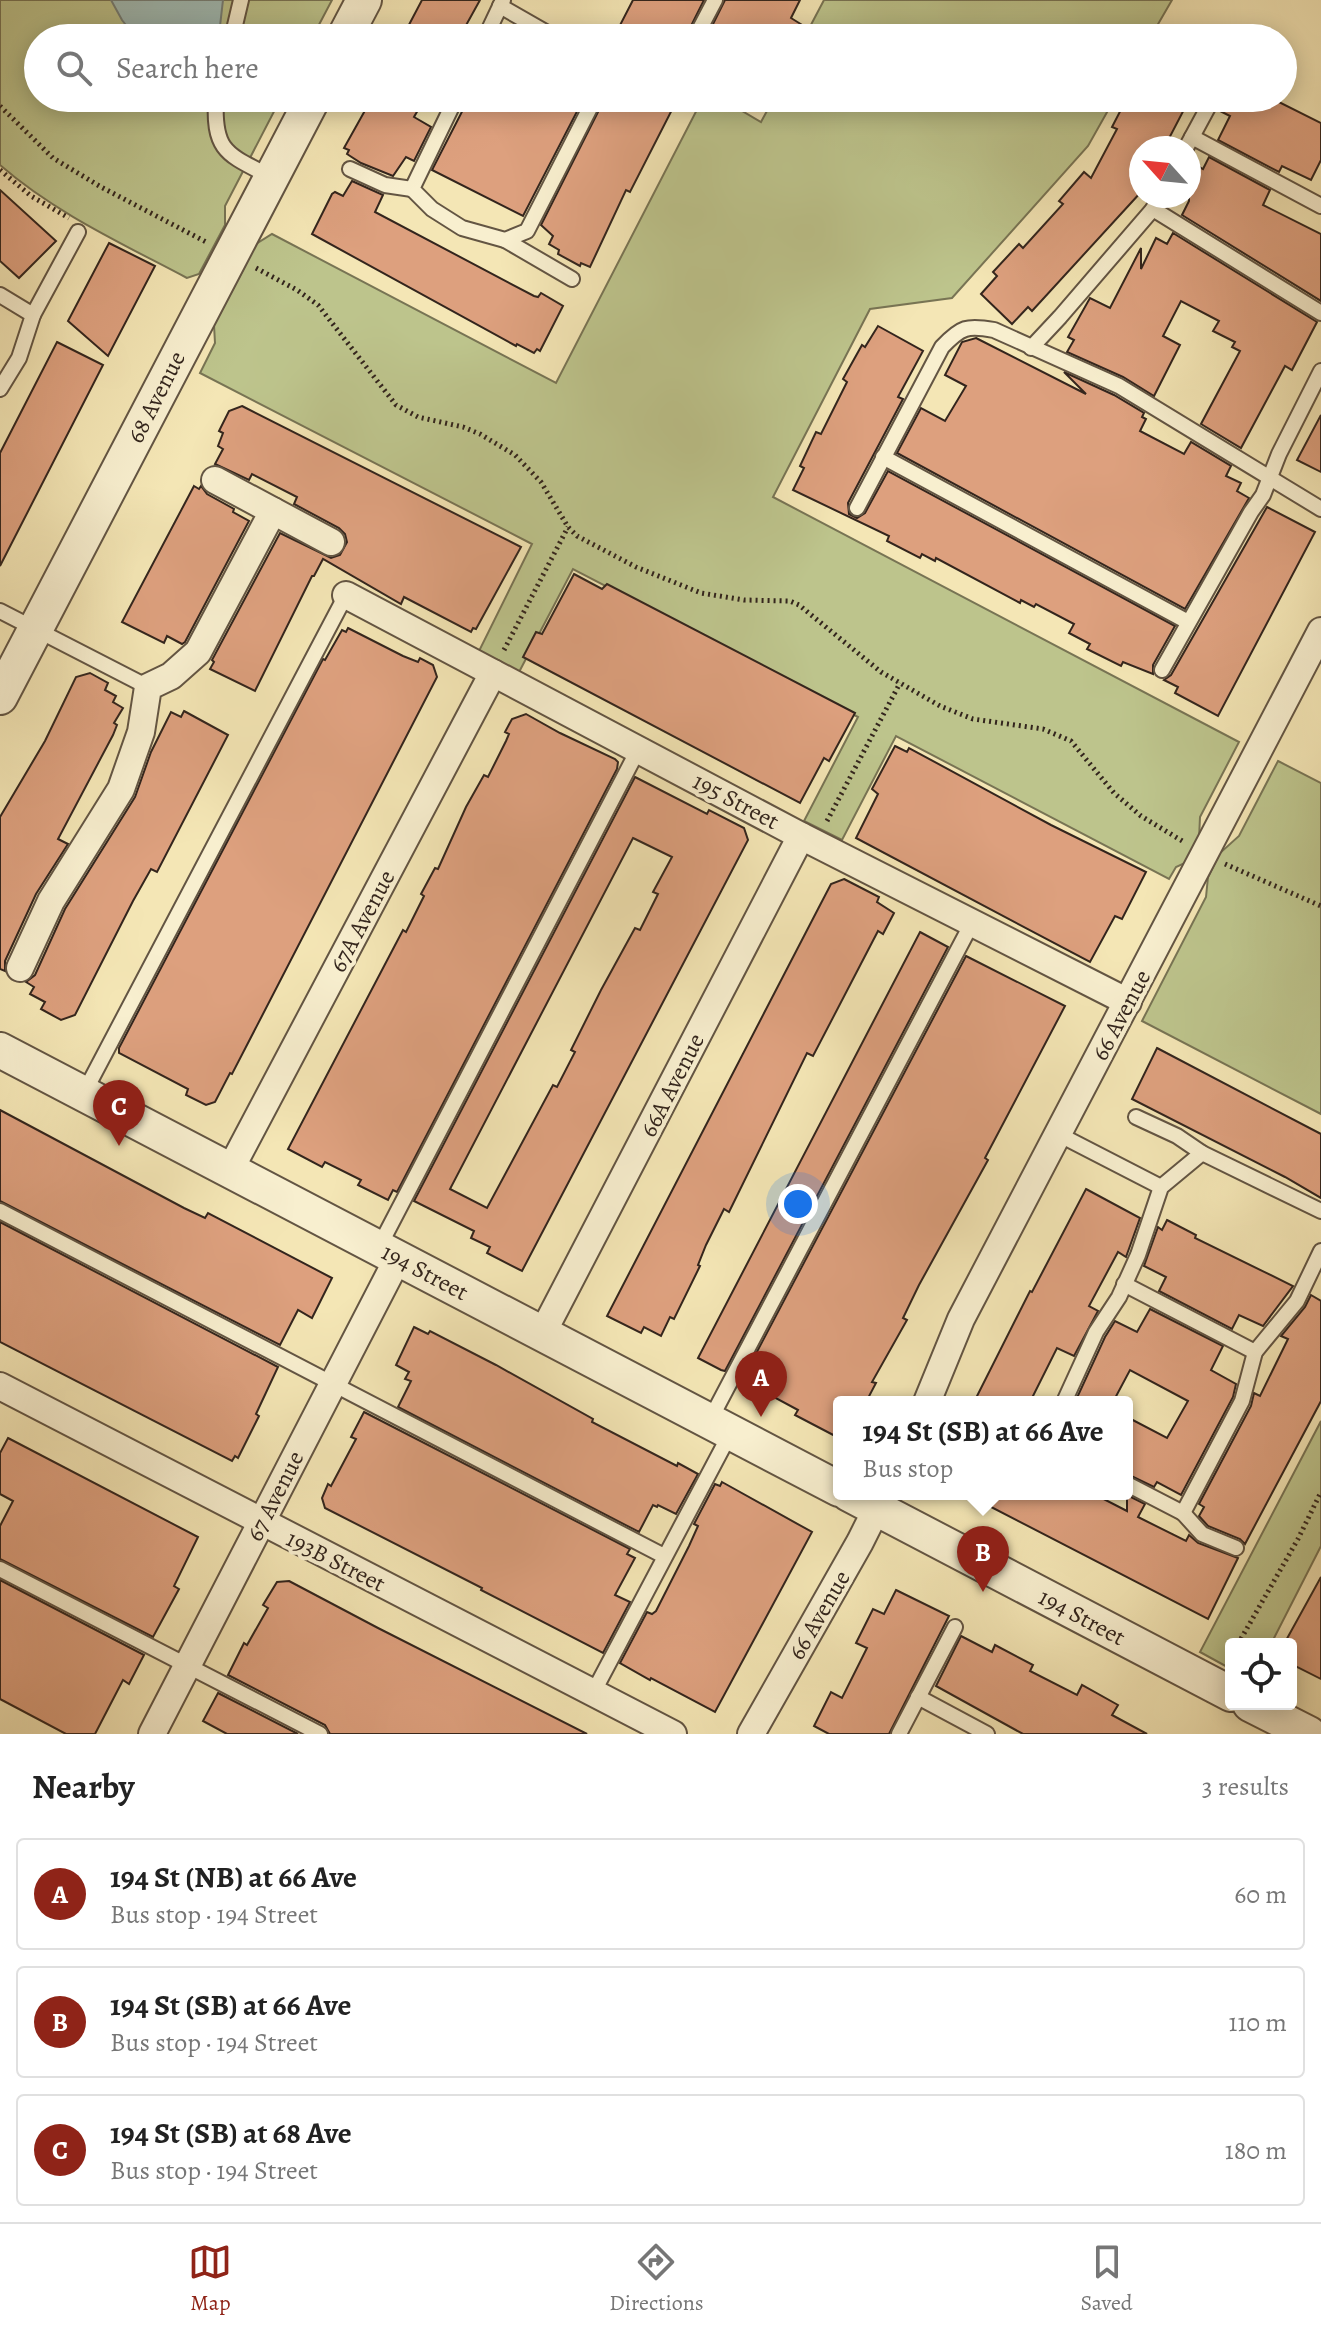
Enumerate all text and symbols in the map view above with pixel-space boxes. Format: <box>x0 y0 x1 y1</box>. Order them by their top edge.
search box <box>24 24 1297 112</box>
icon: search <box>52 46 96 90</box>
text: Search here <box>116 48 259 88</box>
north arrow <box>1129 136 1201 208</box>
street label: 68 Avenue <box>119 346 193 448</box>
street label: 195 Street <box>687 765 785 837</box>
street label: 67A Avenue <box>322 864 402 978</box>
street label: 66 Avenue <box>1084 964 1158 1066</box>
street label: 66A Avenue <box>632 1028 712 1142</box>
pin: C <box>93 1080 145 1146</box>
your location <box>778 1184 818 1224</box>
street label: 194 Street <box>376 1236 474 1308</box>
pin: A <box>735 1351 787 1417</box>
popup <box>833 1396 1133 1500</box>
text: 194 St (SB) at 66 Ave <box>862 1411 1104 1451</box>
street label: 67 Avenue <box>239 1445 311 1547</box>
text: Bus stop <box>862 1451 953 1486</box>
street label: 193B Street <box>281 1522 391 1600</box>
pin: B <box>957 1526 1009 1592</box>
street label: 66 Avenue <box>781 1564 857 1666</box>
street label: 194 Street <box>1033 1581 1131 1653</box>
map controls <box>1225 1638 1297 1710</box>
button: locate <box>1225 1638 1297 1710</box>
text: Nearby <box>32 1763 135 1810</box>
text: 3 results <box>1202 1769 1289 1804</box>
text: 194 St (NB) at 66 Ave <box>110 1857 357 1897</box>
text: A <box>52 1877 68 1912</box>
text: 60 m <box>1234 1877 1287 1912</box>
text: Bus stop · 194 Street <box>110 1897 318 1932</box>
text: 194 St (SB) at 66 Ave <box>110 1985 351 2025</box>
text: B <box>52 2005 68 2040</box>
text: 110 m <box>1229 2005 1287 2040</box>
text: Bus stop · 194 Street <box>110 2025 318 2060</box>
text: 194 St (SB) at 68 Ave <box>110 2113 352 2153</box>
text: C <box>52 2133 68 2168</box>
text: 180 m <box>1225 2133 1287 2168</box>
text: Bus stop · 194 Street <box>110 2153 318 2188</box>
tab: Map <box>188 2240 232 2318</box>
tab: Directions <box>609 2240 704 2318</box>
tab: Saved <box>1080 2240 1133 2318</box>

